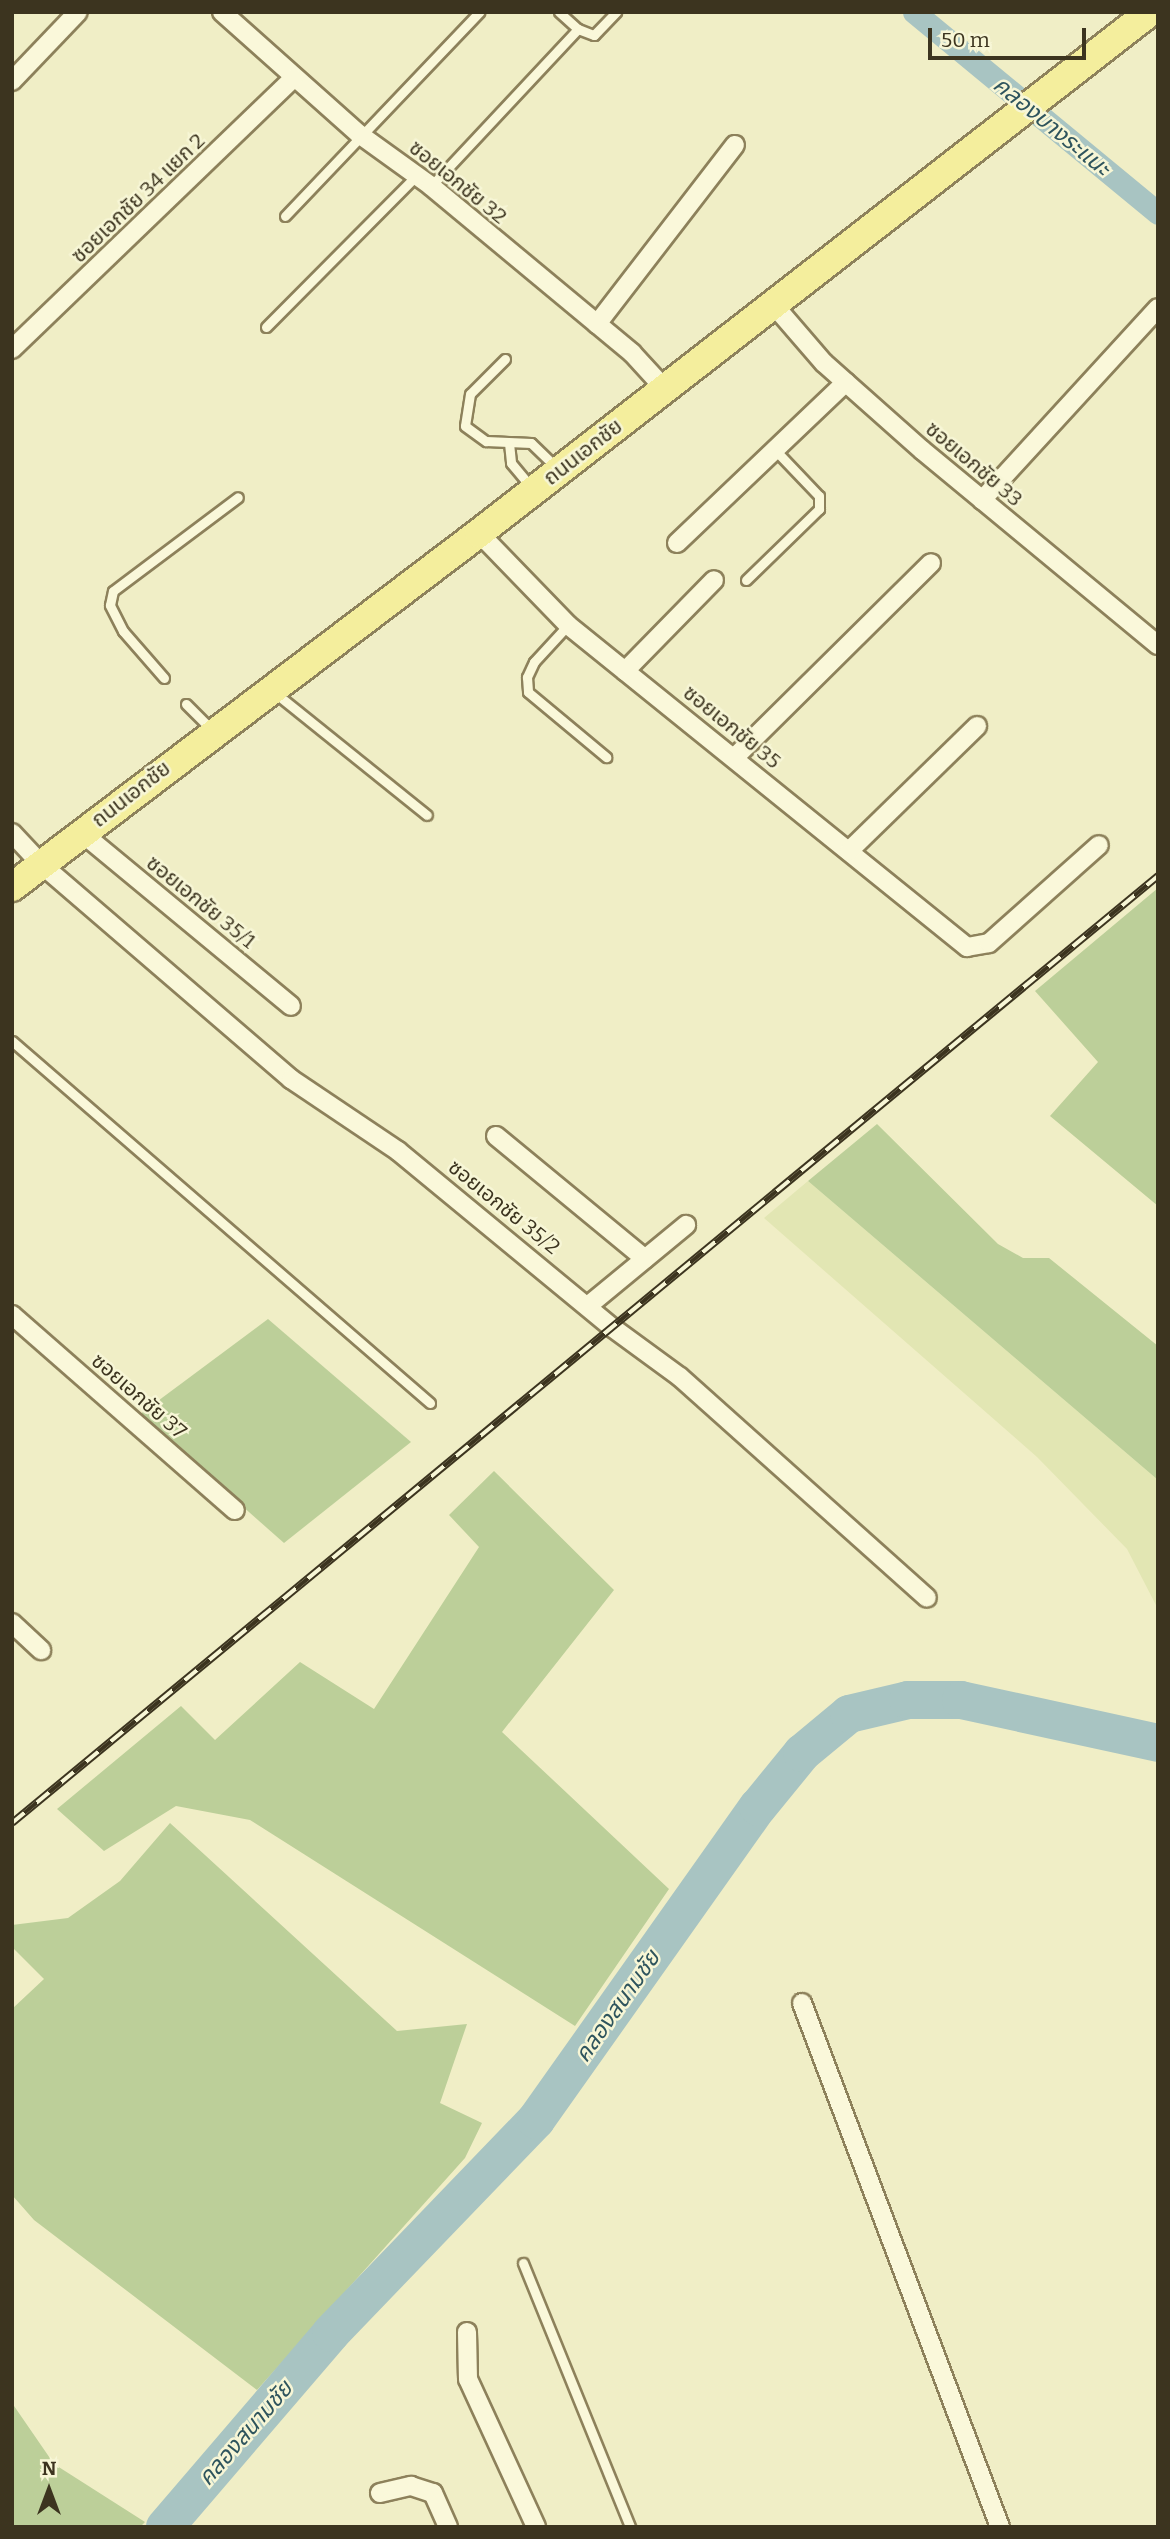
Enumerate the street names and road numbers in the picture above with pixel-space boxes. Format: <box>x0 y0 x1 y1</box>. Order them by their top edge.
street label: ซอยเอกชัย 34 แยก 2 <box>66 128 210 268</box>
street label: ซอยเอกชัย 32 <box>404 135 512 229</box>
street label: ถนนเอกชัย <box>539 413 627 491</box>
street label: ซอยเอกชัย 33 <box>920 416 1028 512</box>
street label: ซอยเอกชัย 35 <box>678 680 786 774</box>
street label: ถนนเอกชัย <box>87 755 175 833</box>
street label: ซอยเอกชัย 35/1 <box>141 850 261 954</box>
street label: ซอยเอกชัย 35/2 <box>443 1154 565 1260</box>
street label: ซอยเอกชัย 37 <box>86 1348 192 1444</box>

